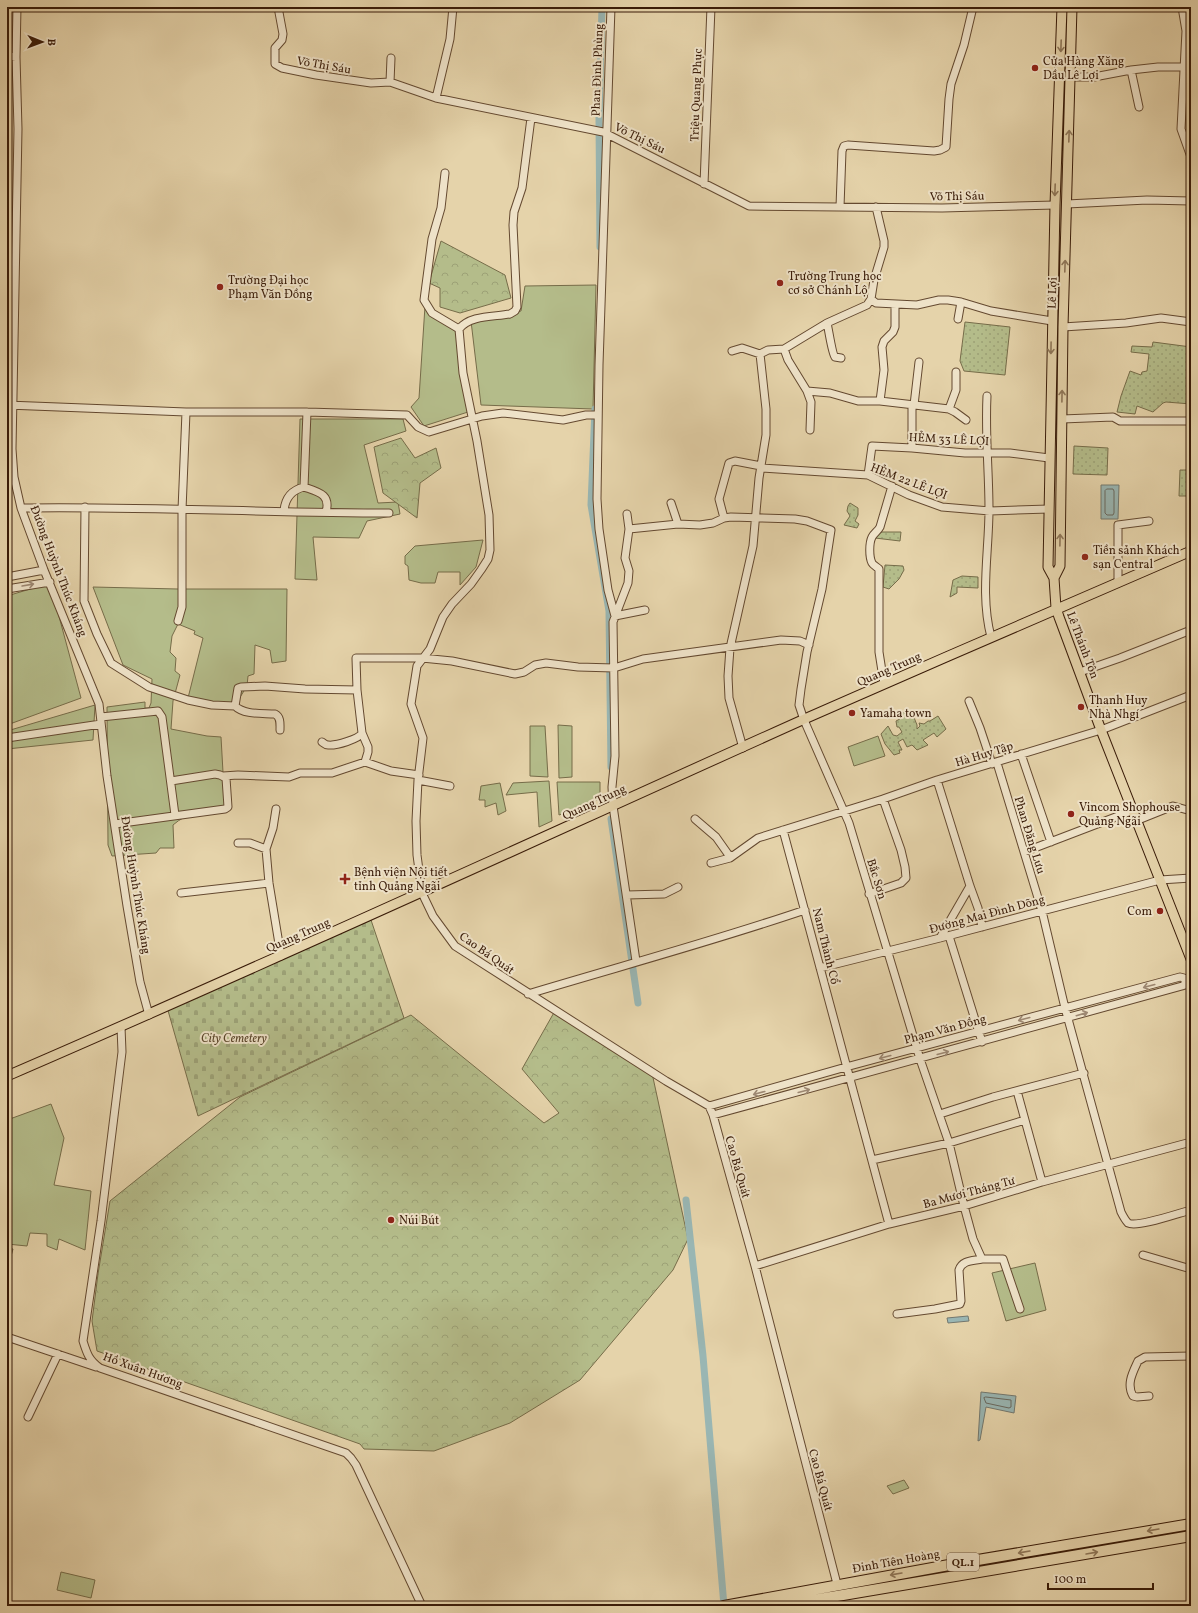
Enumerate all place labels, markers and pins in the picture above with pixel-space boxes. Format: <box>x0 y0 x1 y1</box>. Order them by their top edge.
place label: Cửa Hàng Xăng Dầu Lê Lợi <box>1043 54 1124 84</box>
marker: Cửa Hàng Xăng Dầu Lê Lợi <box>1030 63 1040 73</box>
place label: Trường Trung học cơ sở Chánh Lộ <box>788 269 882 299</box>
place label: Trường Đại học Phạm Văn Đồng <box>228 273 312 303</box>
marker: Trường Trung học cơ sở Chánh Lộ <box>775 278 785 288</box>
marker: Trường Đại học Phạm Văn Đồng <box>215 282 225 292</box>
place label: Tiền sảnh Khách sạn Central <box>1093 543 1180 573</box>
marker: Tiền sảnh Khách sạn Central <box>1080 552 1090 562</box>
place label: Thanh Huy Nhà Nhgí <box>1089 693 1148 723</box>
marker: Thanh Huy Nhà Nhgí <box>1076 702 1086 712</box>
place label: Yamaha town <box>860 706 932 722</box>
marker: Yamaha town <box>847 708 857 718</box>
place label: Vincom Shophouse Quảng Ngãi <box>1079 800 1181 830</box>
marker: Vincom Shophouse Quảng Ngãi <box>1066 809 1076 819</box>
place label: Bệnh viện Nội tiết tỉnh Quảng Ngãi <box>354 865 448 895</box>
marker: Bệnh viện Nội tiết tỉnh Quảng Ngãi <box>339 873 351 885</box>
place label: Com <box>1127 904 1152 920</box>
marker: Com <box>1155 906 1165 916</box>
place label: Núi Bút <box>399 1213 439 1229</box>
marker: Núi Bút <box>386 1215 396 1225</box>

